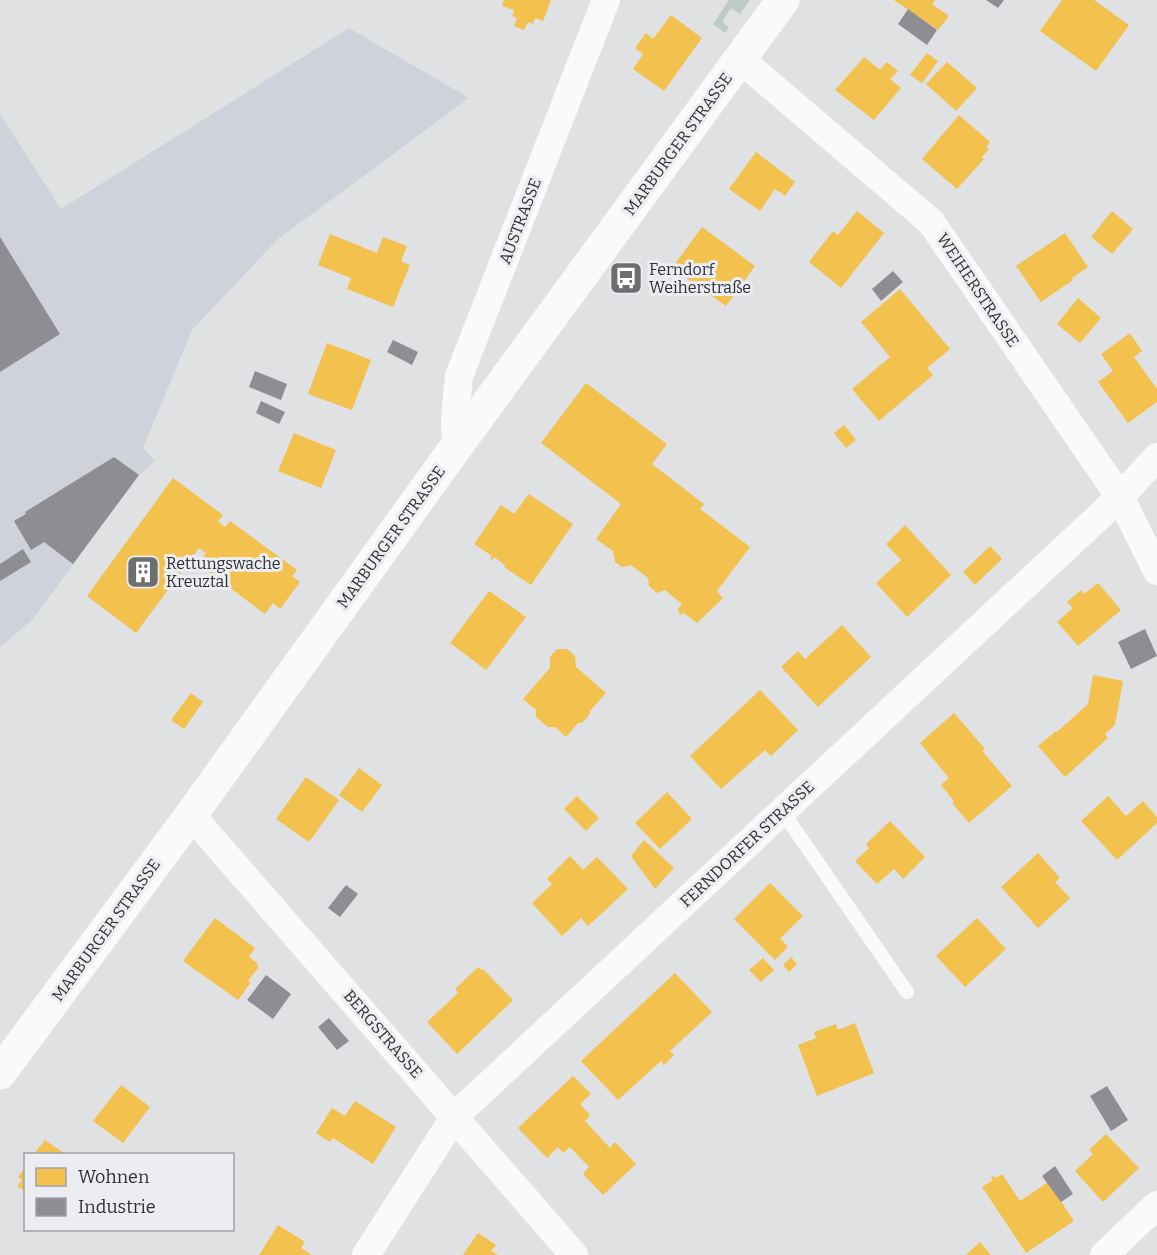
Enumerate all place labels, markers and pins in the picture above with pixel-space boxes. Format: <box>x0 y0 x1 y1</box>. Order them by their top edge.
bus stop icon: Ferndorf Weiherstraße <box>608 260 644 296</box>
place label: Ferndorf Weiherstraße <box>649 260 751 297</box>
building icon: Rettungswache Kreuztal <box>125 554 161 590</box>
place label: Rettungswache Kreuztal <box>166 554 281 591</box>

